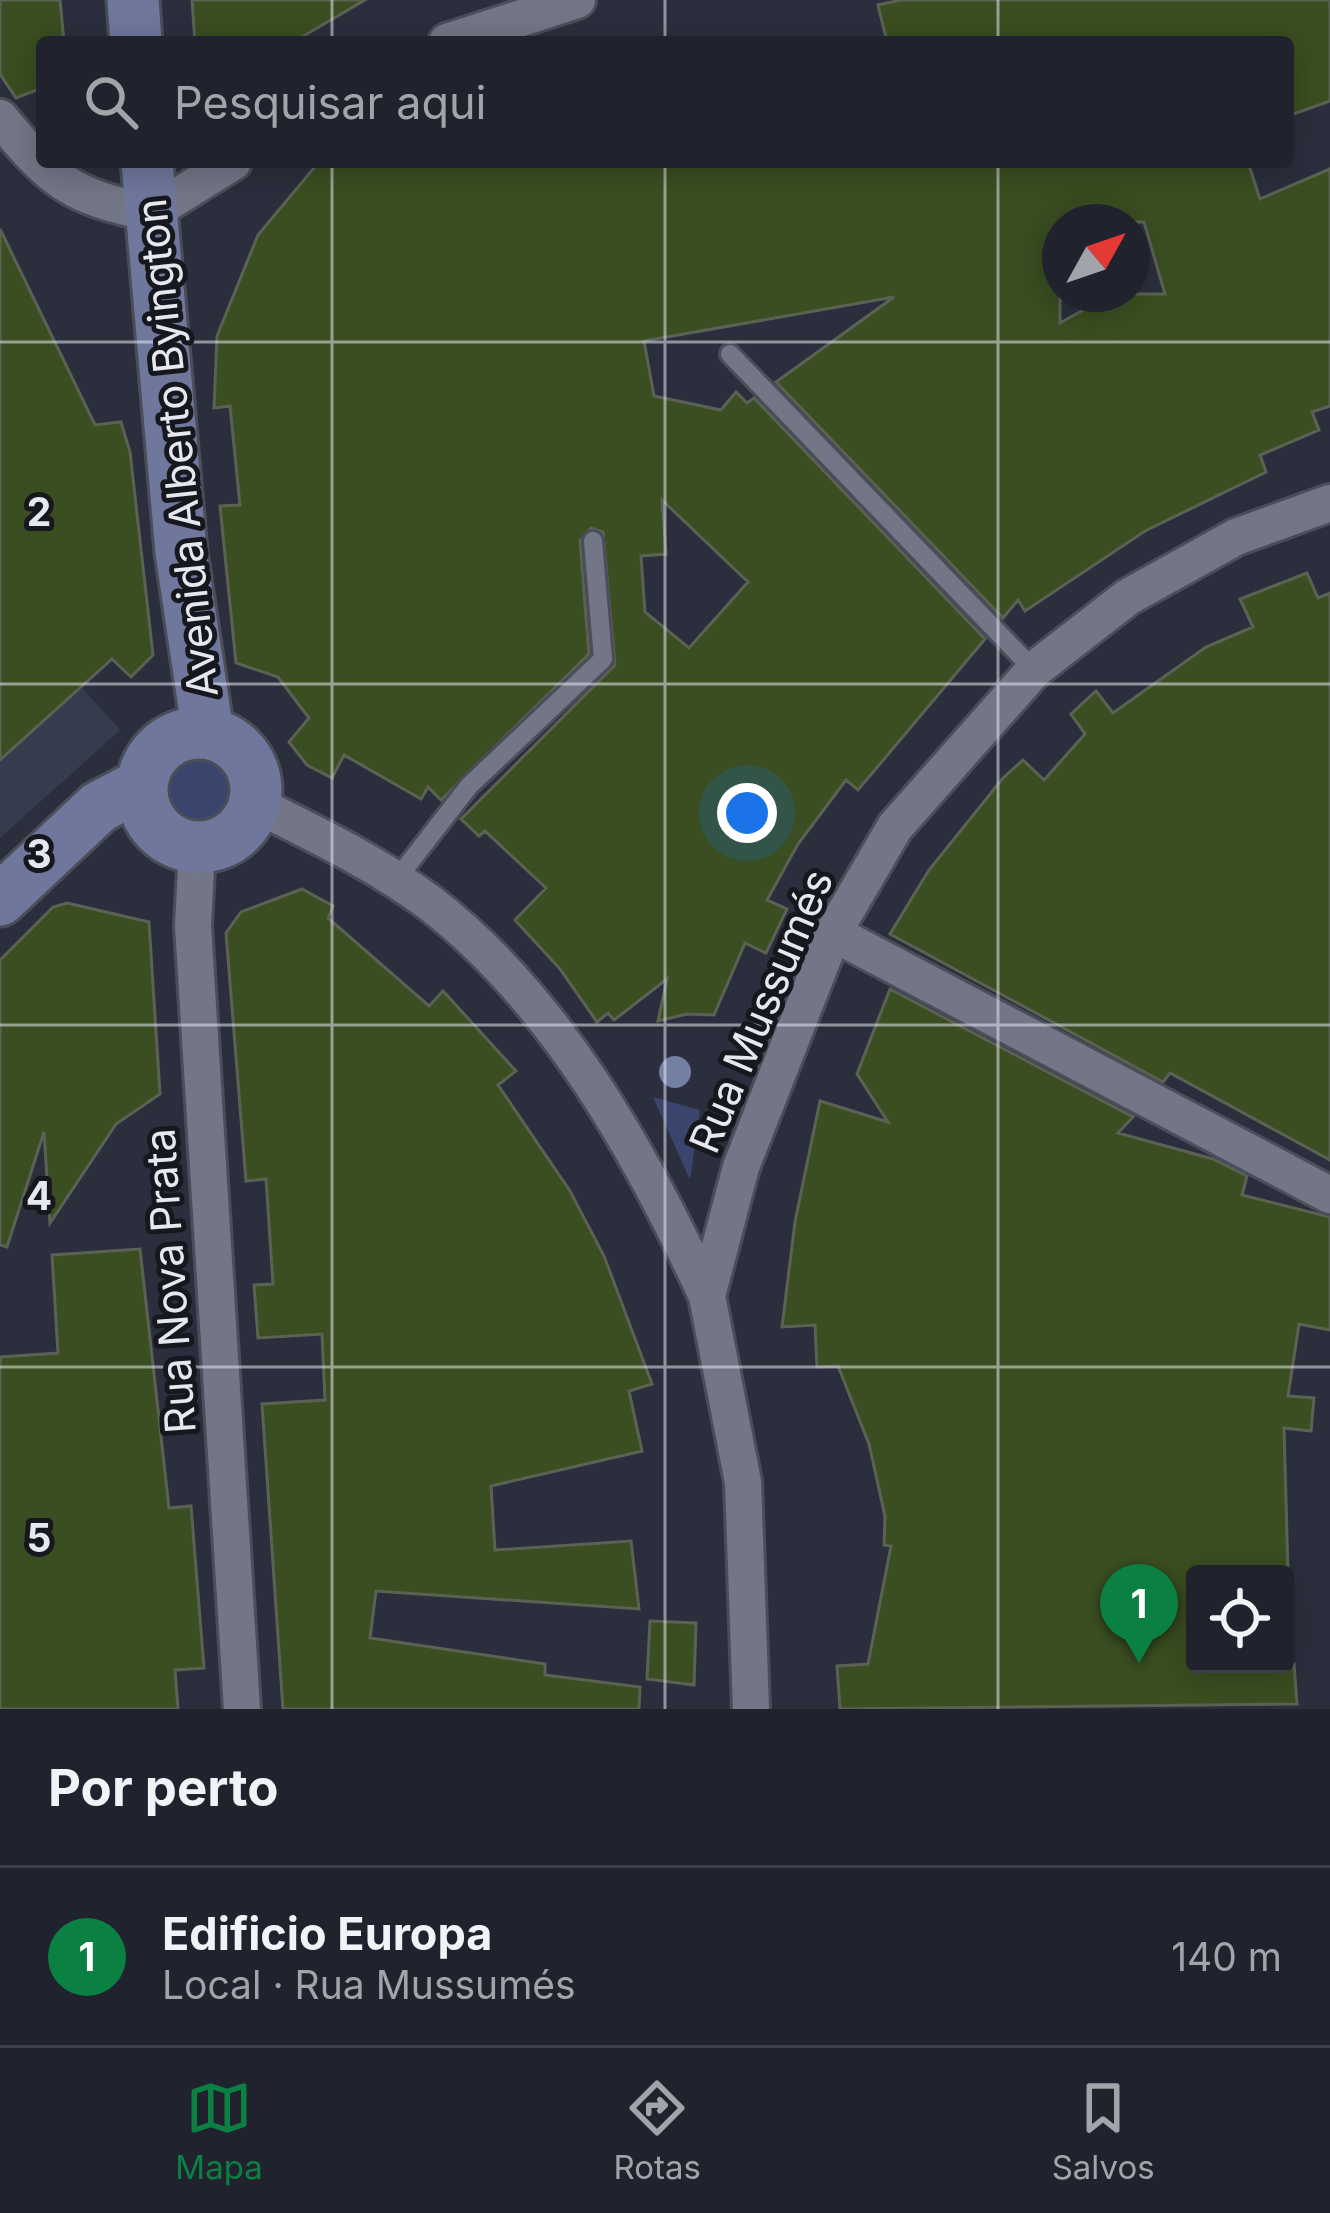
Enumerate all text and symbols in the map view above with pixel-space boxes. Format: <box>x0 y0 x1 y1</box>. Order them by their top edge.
search box <box>36 36 1294 168</box>
icon: search <box>78 69 144 135</box>
text: Pesquisar aqui <box>174 75 487 130</box>
street label: Avenida Alberto Byington <box>125 196 228 700</box>
north arrow <box>1042 204 1150 312</box>
text: 2 <box>27 488 51 535</box>
your location <box>717 783 777 843</box>
text: 3 <box>26 830 52 877</box>
street label: Rua Mussumés <box>678 862 843 1160</box>
street label: Rua Nova Prata <box>133 1127 206 1435</box>
text: 4 <box>26 1172 52 1219</box>
text: 5 <box>27 1514 51 1561</box>
pin: 1 <box>1100 1564 1178 1663</box>
map controls <box>1186 1565 1294 1673</box>
button: locate <box>1186 1565 1294 1673</box>
text: Por perto <box>48 1757 279 1818</box>
text: Edificio Europa <box>162 1906 492 1961</box>
text: 1 <box>79 1933 95 1980</box>
text: 140 m <box>1171 1933 1282 1980</box>
text: Local · Rua Mussumés <box>162 1961 576 2008</box>
tab: Mapa <box>175 2075 263 2187</box>
tab: Rotas <box>613 2075 701 2187</box>
tab: Salvos <box>1052 2075 1155 2187</box>

